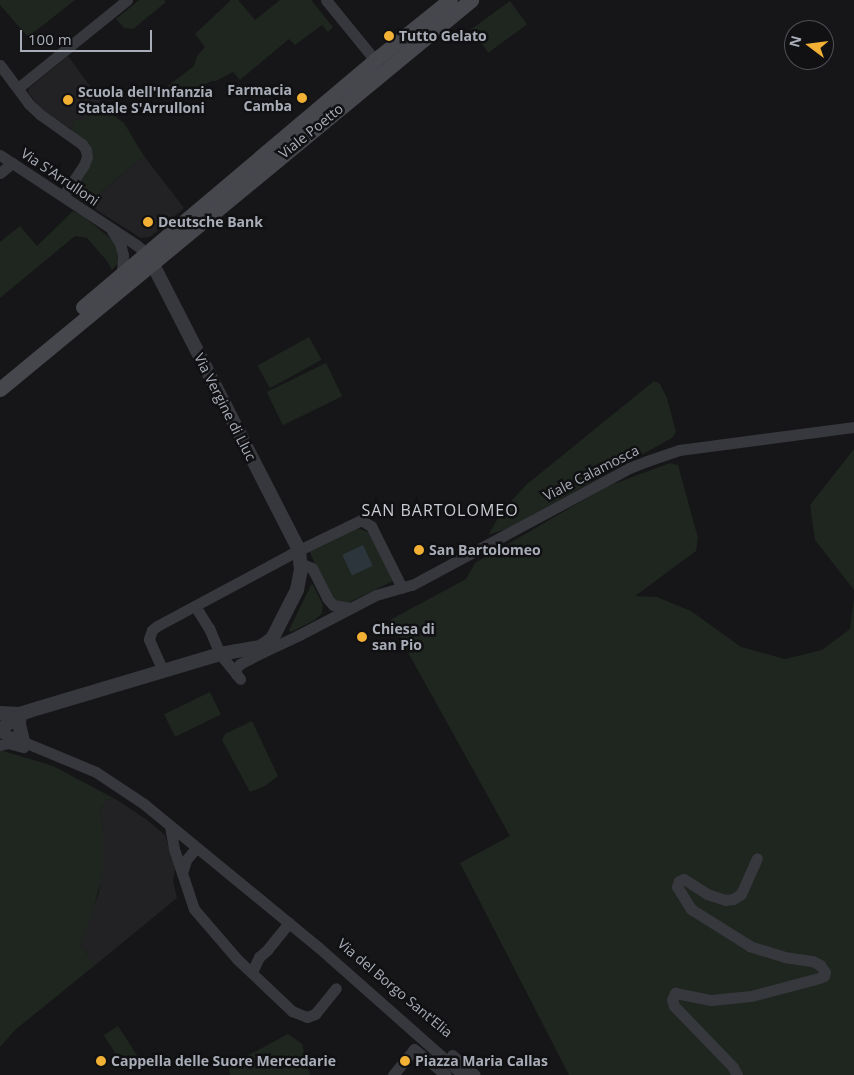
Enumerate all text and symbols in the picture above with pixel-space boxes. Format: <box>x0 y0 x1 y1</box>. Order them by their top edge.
scale bar <box>22 20 155 52</box>
north arrow <box>784 20 834 70</box>
place label: Tutto Gelato <box>399 28 487 44</box>
text: 100 m <box>28 29 72 49</box>
marker: Tutto Gelato <box>383 30 395 42</box>
text: N <box>784 33 806 49</box>
place label: Farmacia Camba <box>227 82 292 114</box>
place label: Scuola dell'Infanzia Statale S'Arrulloni <box>78 84 213 116</box>
marker: Farmacia Camba <box>296 92 308 104</box>
marker: Scuola dell'Infanzia Statale S'Arrulloni <box>62 94 74 106</box>
street label: Viale Poetto <box>275 100 347 162</box>
street label: Via S'Arrulloni <box>18 145 102 209</box>
place label: Deutsche Bank <box>158 214 263 230</box>
marker: Deutsche Bank <box>142 216 154 228</box>
street label: Via Vergine di Lluc <box>191 350 259 464</box>
street label: Viale Calamosca <box>540 442 642 504</box>
district label: SAN BARTOLOMEO <box>360 500 520 520</box>
place label: San Bartolomeo <box>429 542 541 558</box>
marker: San Bartolomeo <box>413 544 425 556</box>
place label: Chiesa di san Pio <box>372 621 435 654</box>
marker: Chiesa di san Pio <box>356 631 368 643</box>
street label: Via del Borgo Sant'Elia <box>334 935 456 1041</box>
place label: Cappella delle Suore Mercedarie <box>111 1053 336 1069</box>
place label: Piazza Maria Callas <box>415 1053 548 1069</box>
marker: Cappella delle Suore Mercedarie <box>95 1055 107 1067</box>
marker: Piazza Maria Callas <box>399 1055 411 1067</box>

